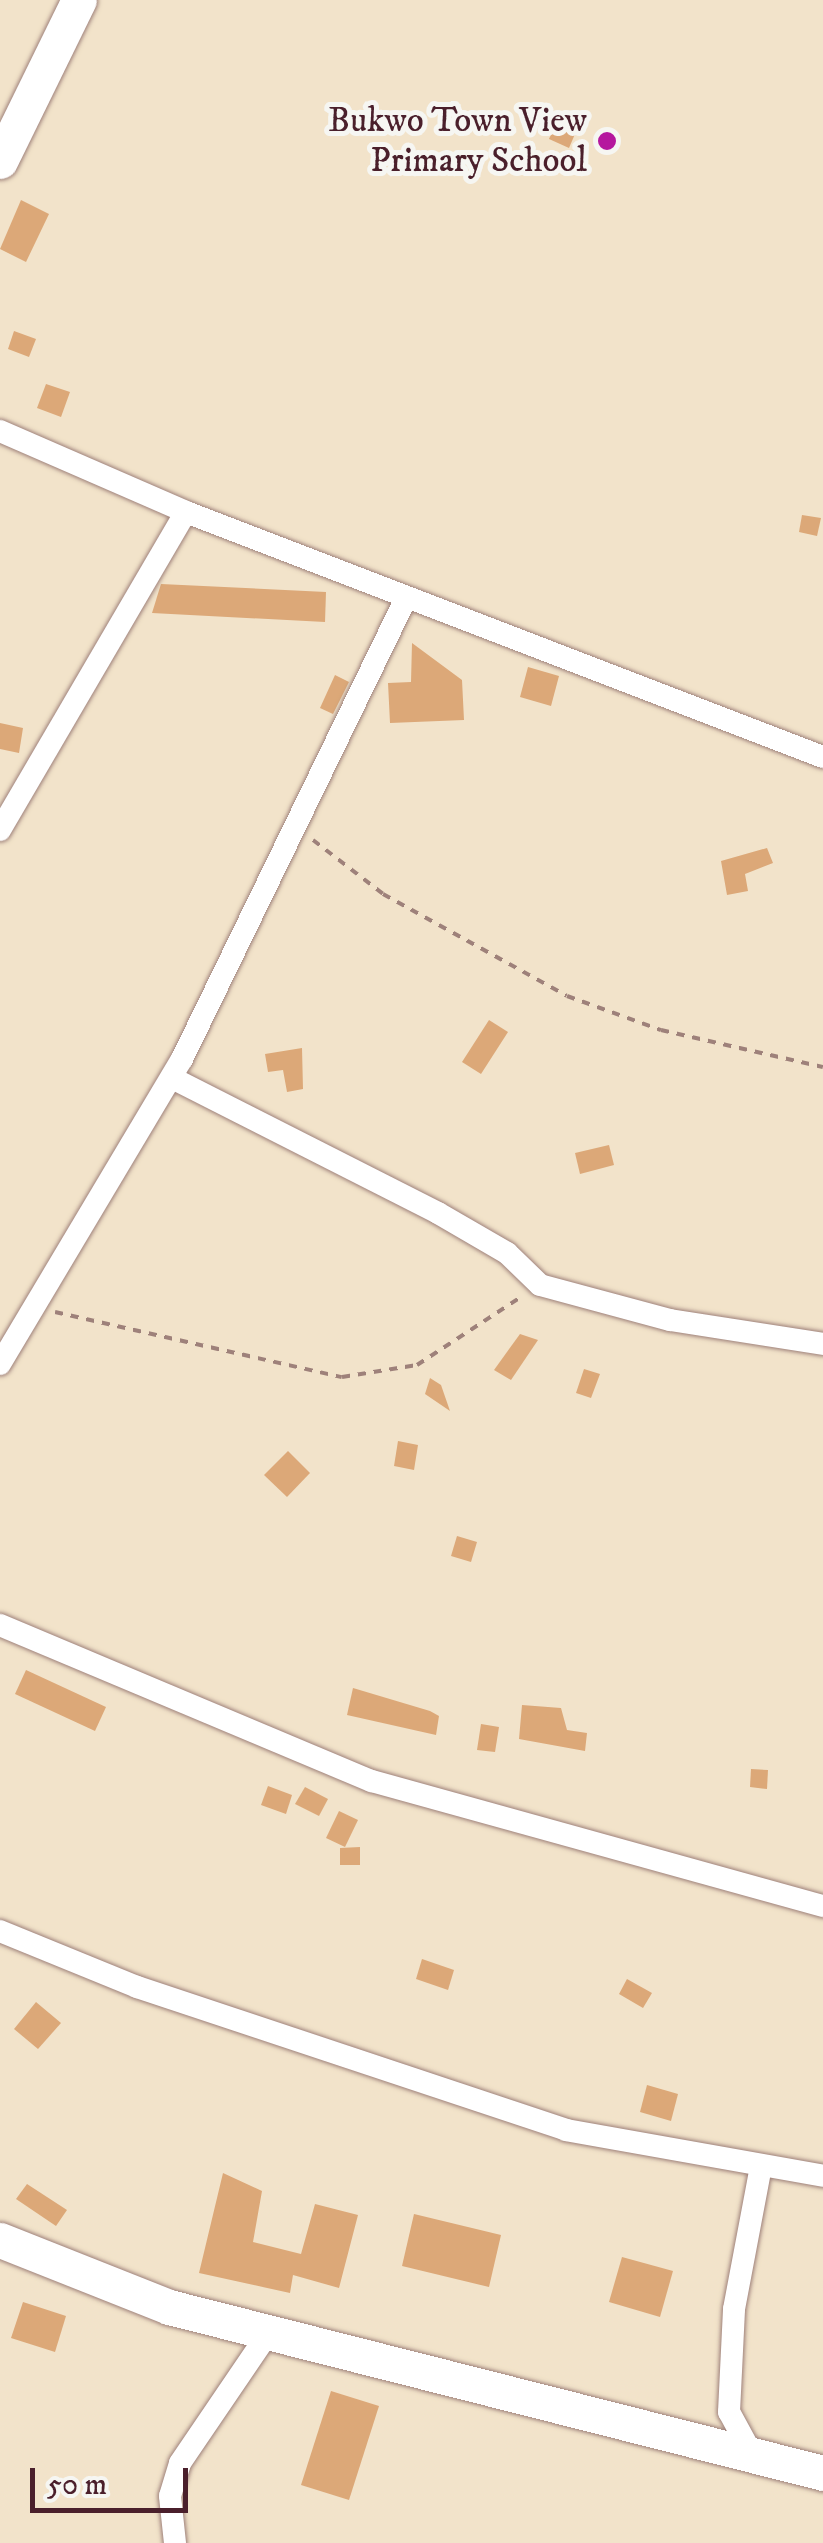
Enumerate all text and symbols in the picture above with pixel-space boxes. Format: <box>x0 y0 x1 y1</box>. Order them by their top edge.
place label: Bukwo Town View Primary School <box>328 100 587 182</box>
marker: Bukwo Town View Primary School <box>596 130 618 152</box>
scale bar <box>35 2448 192 2510</box>
text: 50 m <box>47 2467 107 2504</box>

